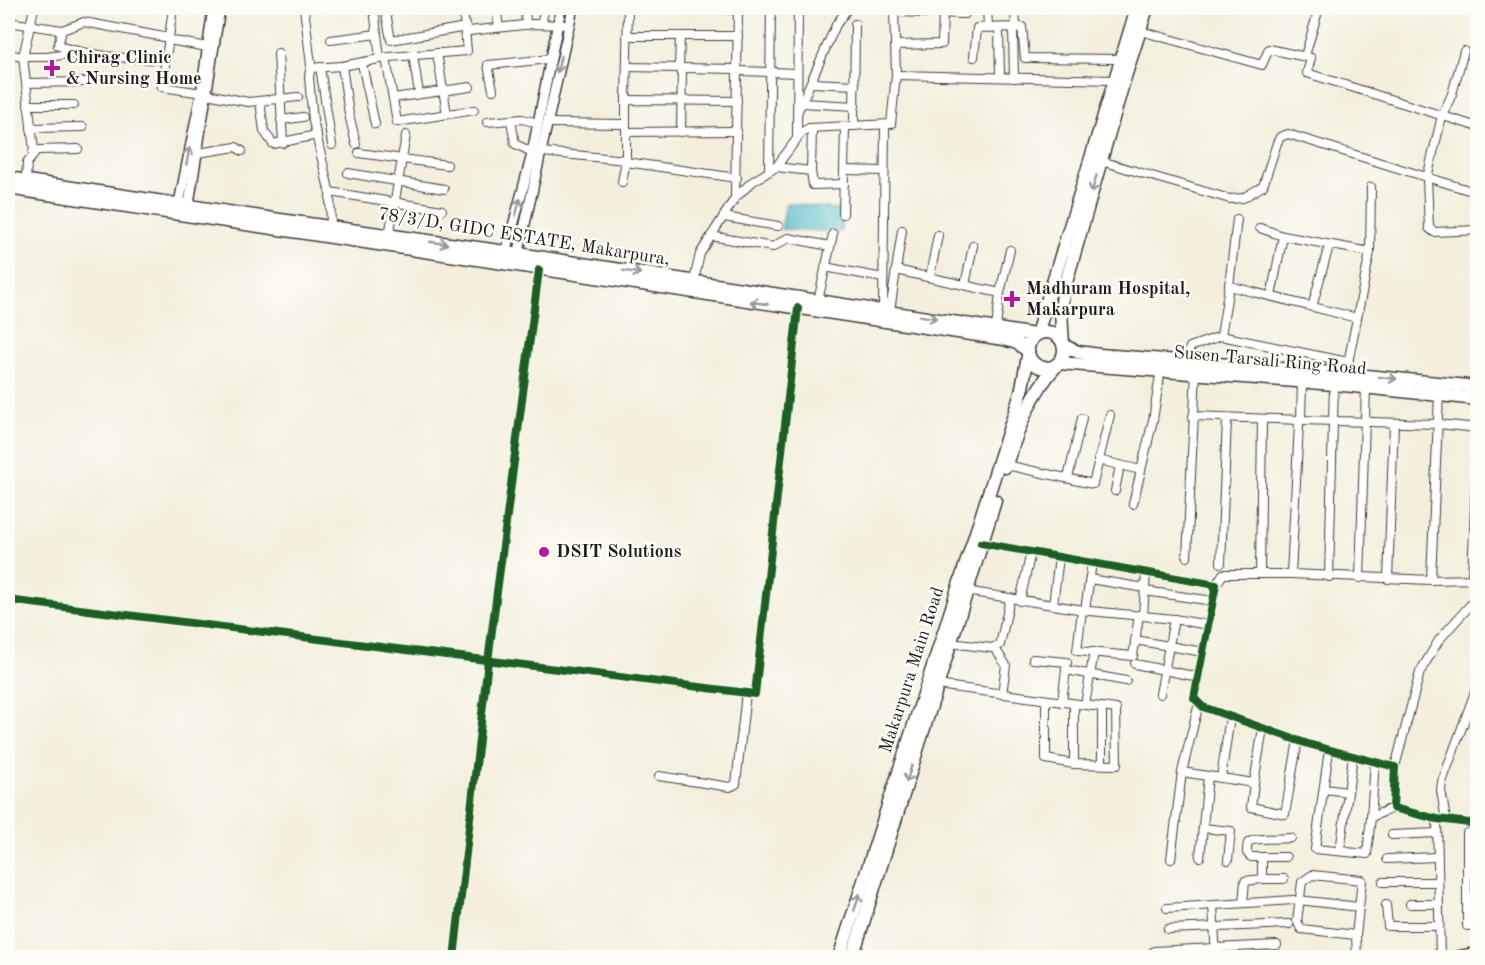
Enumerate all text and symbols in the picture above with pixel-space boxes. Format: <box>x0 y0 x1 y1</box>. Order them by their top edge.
place label: Chirag Clinic & Nursing Home <box>66 49 202 88</box>
one-way arrow <box>553 54 564 74</box>
marker: Chirag Clinic & Nursing Home <box>43 59 61 77</box>
one-way arrow <box>183 147 194 166</box>
one-way arrow <box>1088 174 1100 193</box>
one-way arrow <box>512 198 524 217</box>
street label: 78/3/D, GIDC ESTATE, Makarpura, <box>377 205 671 269</box>
one-way arrow <box>429 237 448 248</box>
one-way arrow <box>621 267 641 278</box>
place label: Madhuram Hospital, Makarpura <box>1026 280 1190 319</box>
marker: Madhuram Hospital, Makarpura <box>1003 290 1021 308</box>
one-way arrow <box>750 297 770 308</box>
one-way arrow <box>918 312 938 323</box>
street label: Susen Tarsali Ring Road <box>1173 344 1367 378</box>
one-way arrow <box>1378 373 1398 384</box>
place label: DSIT Solutions <box>556 543 682 561</box>
marker: DSIT Solutions <box>537 545 551 559</box>
street label: Makarpura Main Road <box>877 585 947 755</box>
one-way arrow <box>903 764 914 783</box>
one-way arrow <box>852 893 863 912</box>

